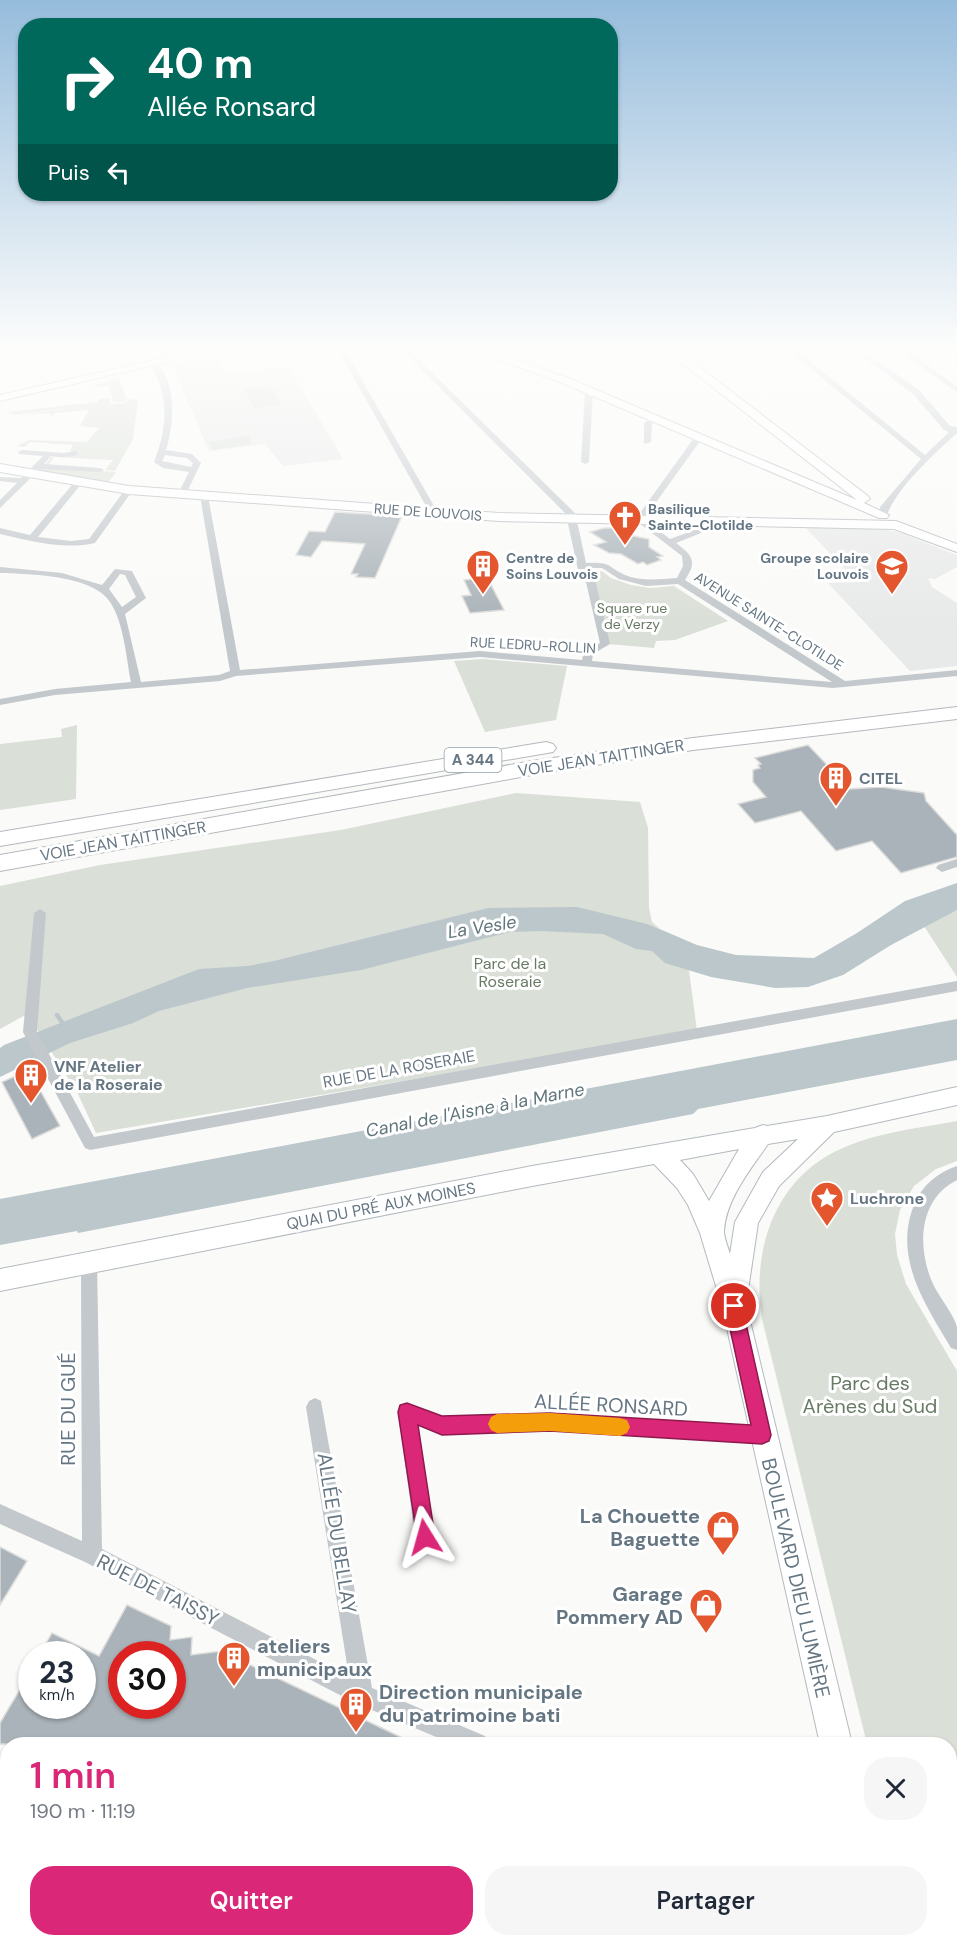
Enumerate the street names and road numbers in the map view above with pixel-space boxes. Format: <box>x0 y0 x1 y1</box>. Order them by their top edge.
street label: RUE DE LOUVOIS <box>373 499 483 525</box>
street label: AVENUE SAINTE-CLOTILDE <box>691 568 847 674</box>
street label: RUE LEDRU-ROLLIN <box>470 633 596 657</box>
street label: VOIE JEAN TAITTINGER <box>516 734 686 782</box>
road number: A 344 <box>444 748 502 772</box>
street label: VOIE JEAN TAITTINGER <box>38 816 208 866</box>
street label: RUE DE LA ROSERAIE <box>321 1045 477 1093</box>
street label: QUAI DU PRÉ AUX MOINES <box>285 1177 477 1235</box>
street label: RUE DU GUÉ <box>55 1352 81 1466</box>
street label: ALLÉE RONSARD <box>533 1388 689 1422</box>
street label: ALLÉE DU BELLAY <box>311 1451 363 1616</box>
street label: BOULEVARD DIEU LUMIÈRE <box>756 1456 836 1700</box>
street label: RUE DE TAISSY <box>92 1548 224 1632</box>

